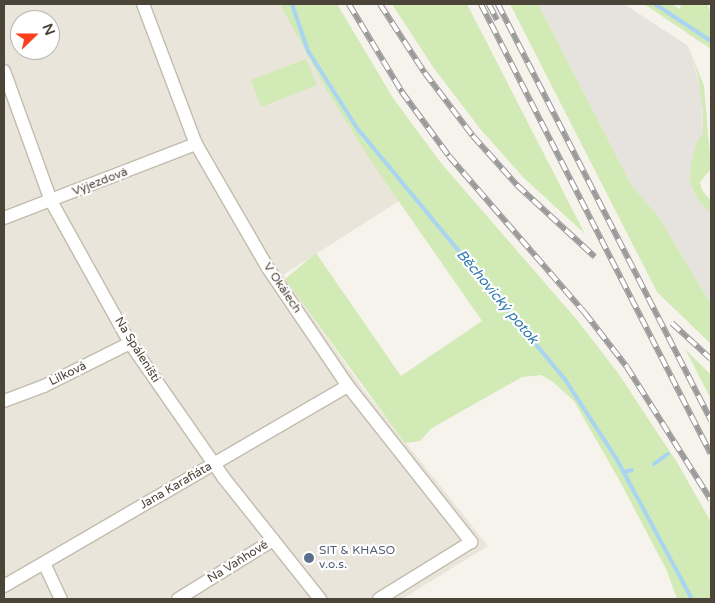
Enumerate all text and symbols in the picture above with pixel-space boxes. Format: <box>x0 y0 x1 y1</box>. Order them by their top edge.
north arrow <box>10 10 60 60</box>
text: N <box>38 21 58 38</box>
street label: Výjezdová <box>70 165 130 199</box>
water label: Běchovický potok <box>453 246 541 348</box>
street label: V Okálech <box>260 260 304 316</box>
street label: Na Spáleništi <box>111 315 163 385</box>
street label: Lilková <box>47 359 89 389</box>
street label: Jana Karafiáta <box>137 460 215 512</box>
street label: Na Vaňhově <box>205 538 271 586</box>
place label: SIT & KHASO v.o.s. <box>319 544 395 572</box>
marker: SIT & KHASO v.o.s. <box>303 552 315 564</box>

